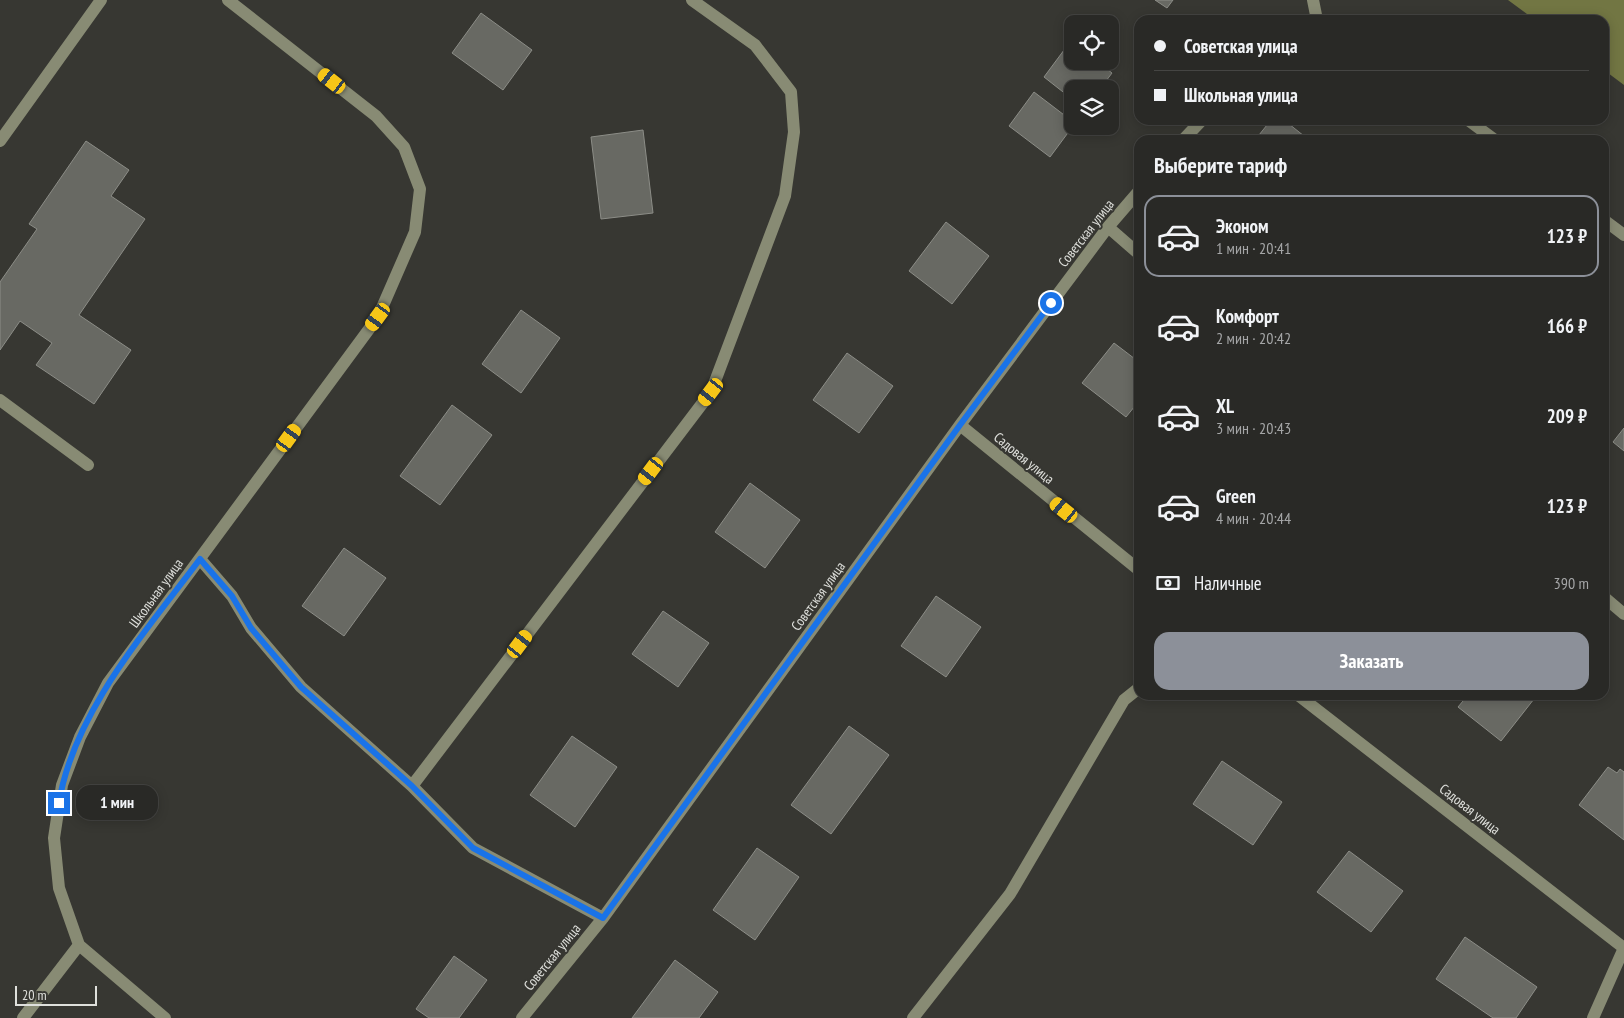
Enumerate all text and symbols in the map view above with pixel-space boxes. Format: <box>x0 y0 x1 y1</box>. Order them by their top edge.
map controls <box>1064 15 1119 135</box>
button: locate <box>1064 15 1119 70</box>
text: Советская улица <box>1184 34 1298 58</box>
car <box>315 66 348 96</box>
button: layers <box>1064 80 1119 135</box>
text: Школьная улица <box>1184 83 1298 107</box>
text: Выберите тариф <box>1154 151 1287 179</box>
street label: Советская улица <box>1054 196 1118 270</box>
icon: car <box>1156 214 1201 259</box>
text: Эконом <box>1216 214 1269 238</box>
text: 123 ₽ <box>1547 224 1587 248</box>
text: 1 мин · 20:41 <box>1216 238 1291 258</box>
route start <box>1040 292 1062 314</box>
car <box>363 300 392 334</box>
icon: car <box>1156 304 1201 349</box>
text: Комфорт <box>1216 304 1279 328</box>
text: 166 ₽ <box>1547 314 1587 338</box>
text: 2 мин · 20:42 <box>1216 328 1291 348</box>
car <box>695 376 726 408</box>
icon: car <box>1156 394 1201 439</box>
text: XL <box>1216 394 1234 418</box>
text: 209 ₽ <box>1547 404 1587 428</box>
text: 3 мин · 20:43 <box>1216 418 1291 438</box>
car <box>274 421 303 455</box>
street label: Садовая улица <box>990 428 1058 488</box>
car <box>635 455 666 487</box>
icon: car <box>1156 484 1201 529</box>
text: Green <box>1216 484 1256 508</box>
text: 123 ₽ <box>1547 494 1587 518</box>
car <box>1047 495 1080 525</box>
text: 4 мин · 20:44 <box>1216 508 1291 528</box>
street label: Школьная улица <box>125 555 187 631</box>
street label: Советская улица <box>787 558 849 634</box>
icon: cash <box>1154 569 1182 597</box>
text: Наличные <box>1194 571 1262 595</box>
text: 390 m <box>1554 573 1589 593</box>
car <box>504 628 535 660</box>
button: Заказать <box>1154 632 1589 690</box>
street label: Садовая улица <box>1436 780 1504 838</box>
callout: 1 мин <box>76 786 159 820</box>
route end <box>48 792 70 814</box>
text: 1 мин <box>100 792 134 812</box>
street label: Советская улица <box>520 920 584 994</box>
scale bar <box>15 983 98 1006</box>
text: 20 m <box>22 986 47 1004</box>

